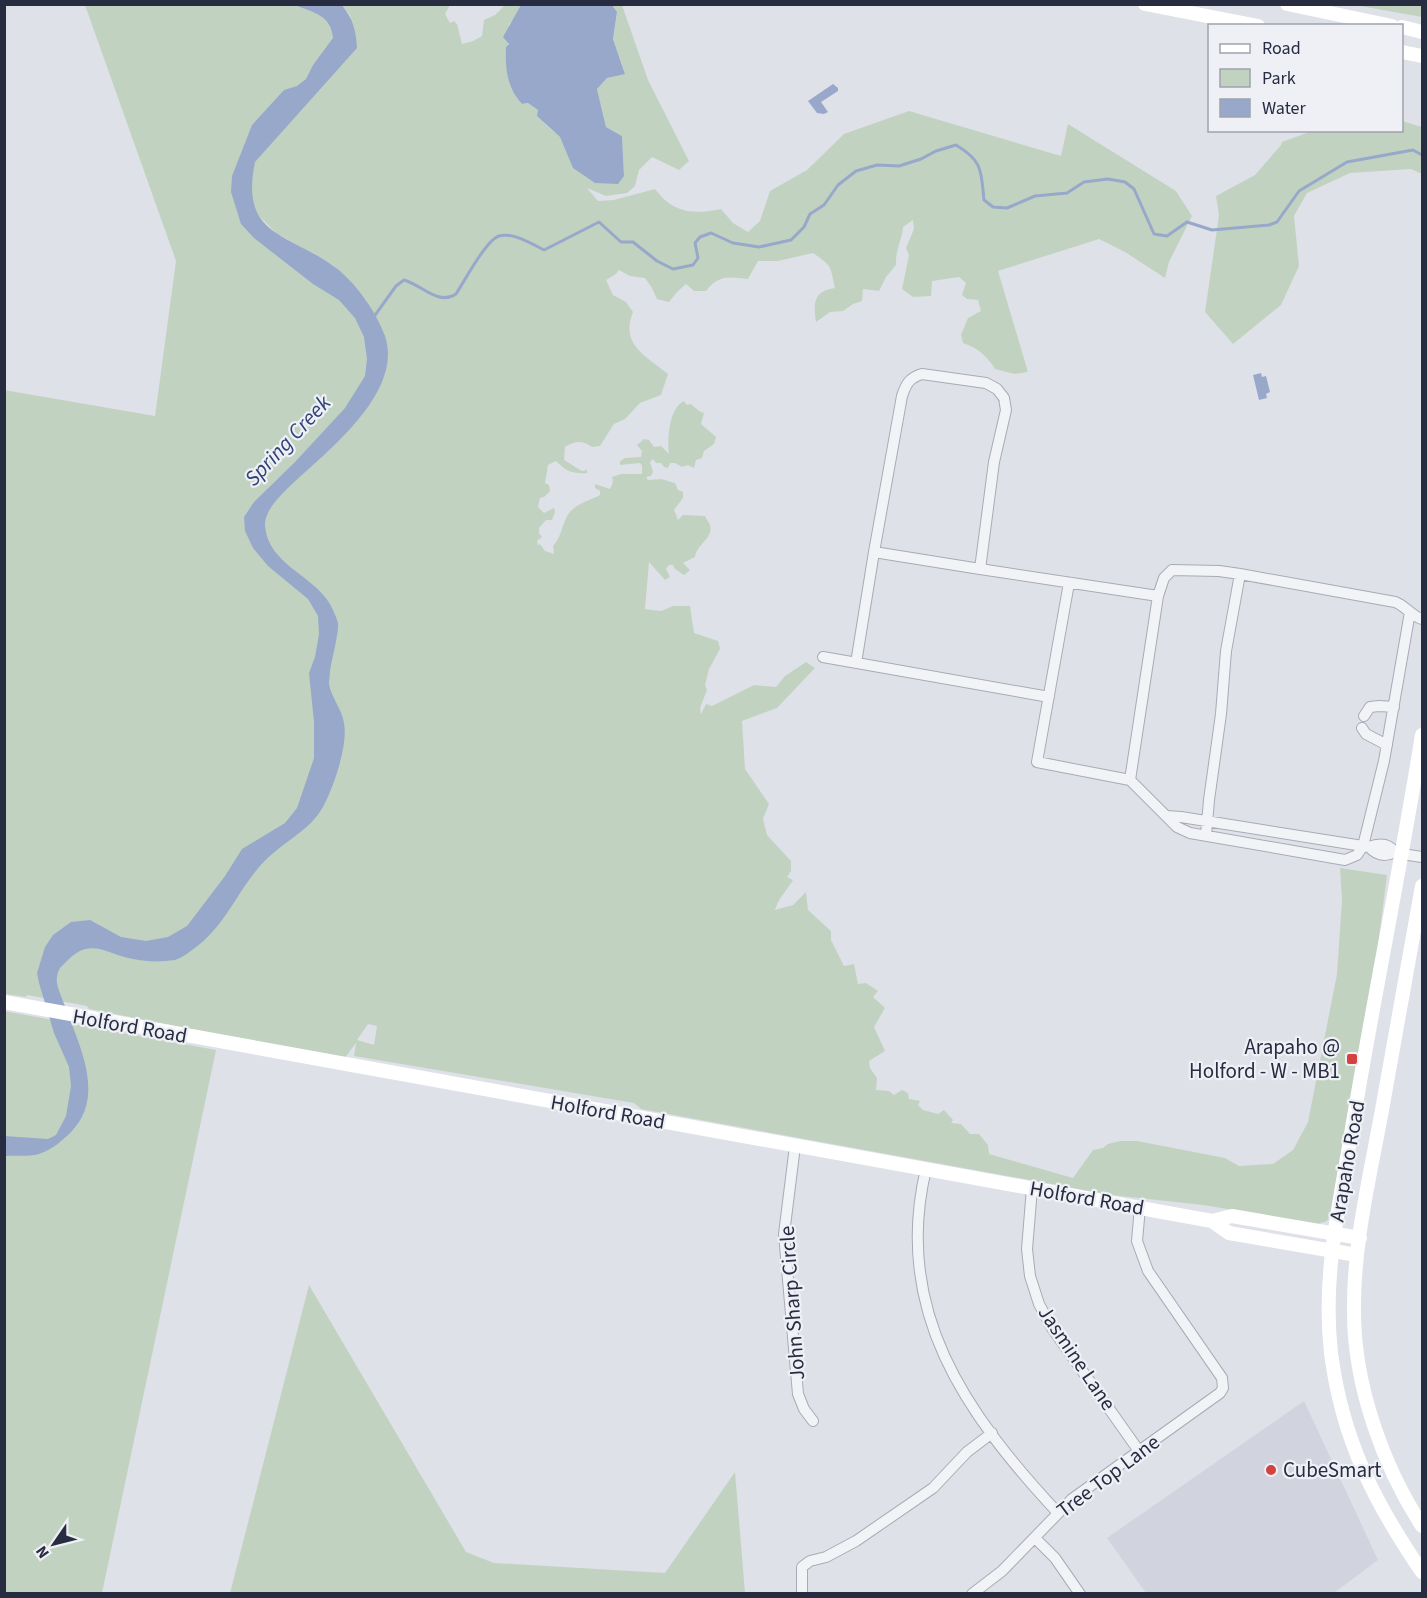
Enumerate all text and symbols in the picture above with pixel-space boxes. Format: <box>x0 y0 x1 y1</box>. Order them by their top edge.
legend <box>1208 24 1403 132</box>
text: Road <box>1262 36 1301 61</box>
text: Park <box>1262 66 1296 91</box>
text: Water <box>1262 96 1306 121</box>
water label: Spring Creek <box>237 388 339 493</box>
street label: Holford Road <box>70 1001 190 1051</box>
place label: Arapaho @ Holford - W - MB1 <box>1189 1032 1340 1086</box>
marker: Arapaho @ Holford - W - MB1 <box>1345 1052 1359 1066</box>
street label: Holford Road <box>548 1087 668 1137</box>
street label: Arapaho Road <box>1322 1098 1372 1224</box>
street label: Holford Road <box>1027 1173 1147 1223</box>
street label: John Sharp Circle <box>772 1225 812 1381</box>
street label: Jasmine Lane <box>1031 1300 1123 1416</box>
street label: Tree Top Lane <box>1050 1427 1166 1525</box>
place label: CubeSmart <box>1283 1455 1381 1485</box>
marker: CubeSmart <box>1264 1463 1278 1477</box>
north arrow <box>24 1514 84 1574</box>
text: N <box>30 1541 55 1563</box>

